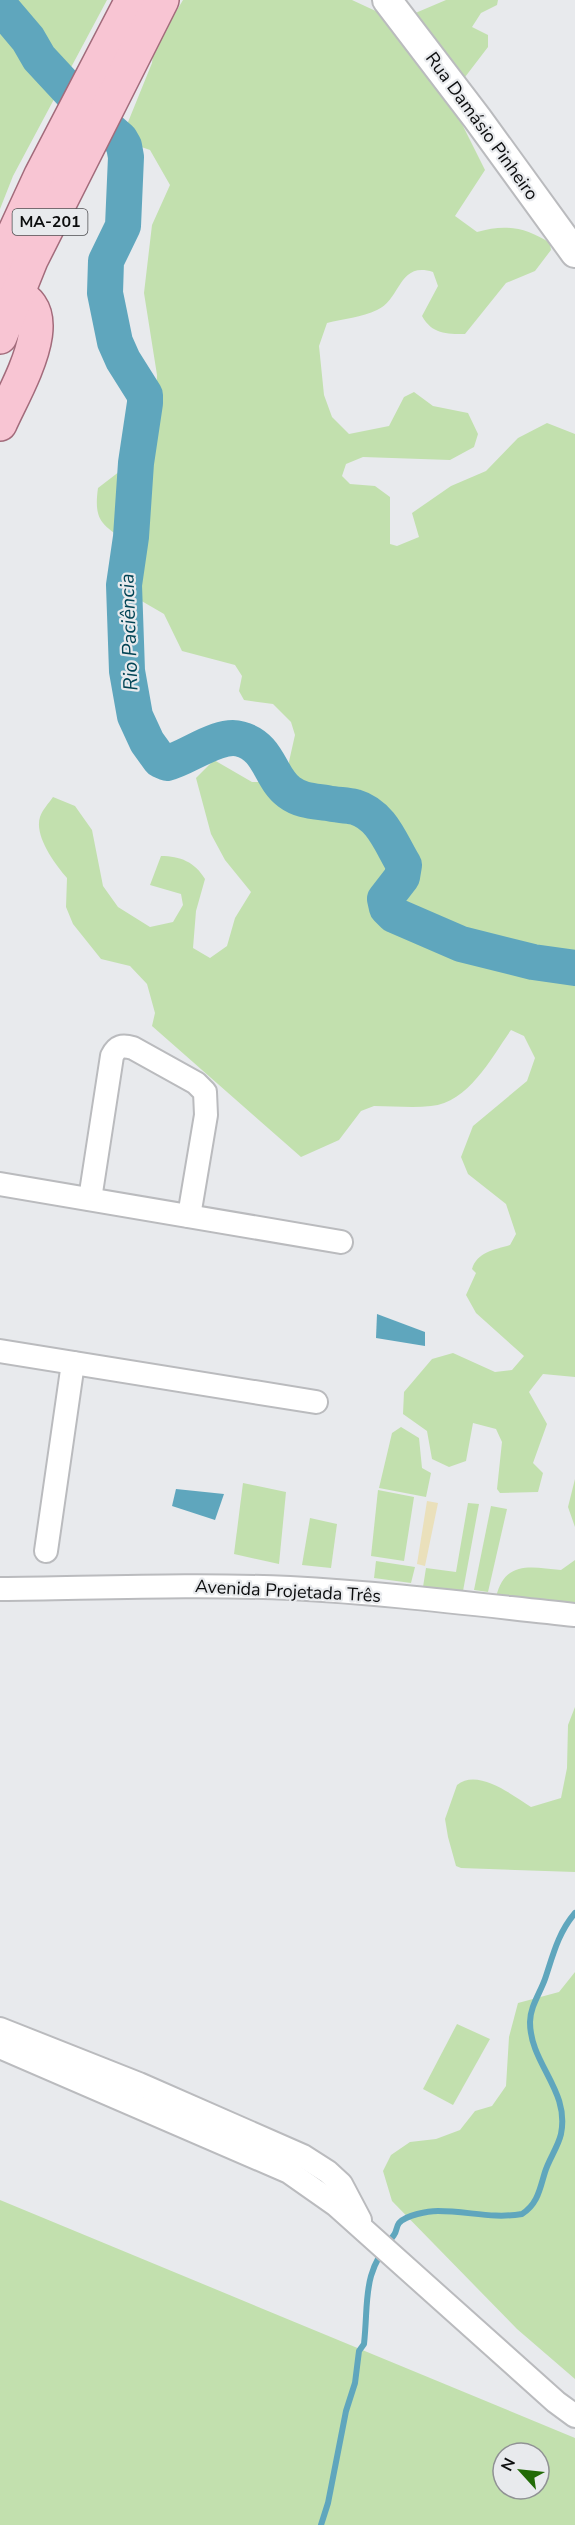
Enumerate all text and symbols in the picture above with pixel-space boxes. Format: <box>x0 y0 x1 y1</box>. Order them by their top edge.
street label: Rua Damásio Pinheiro <box>420 47 544 205</box>
road number: MA-201 <box>13 209 88 235</box>
water label: Rio Paciência <box>113 573 145 691</box>
street label: Avenida Projetada Três <box>194 1574 382 1608</box>
north arrow <box>491 2441 551 2501</box>
text: N <box>496 2454 521 2475</box>

